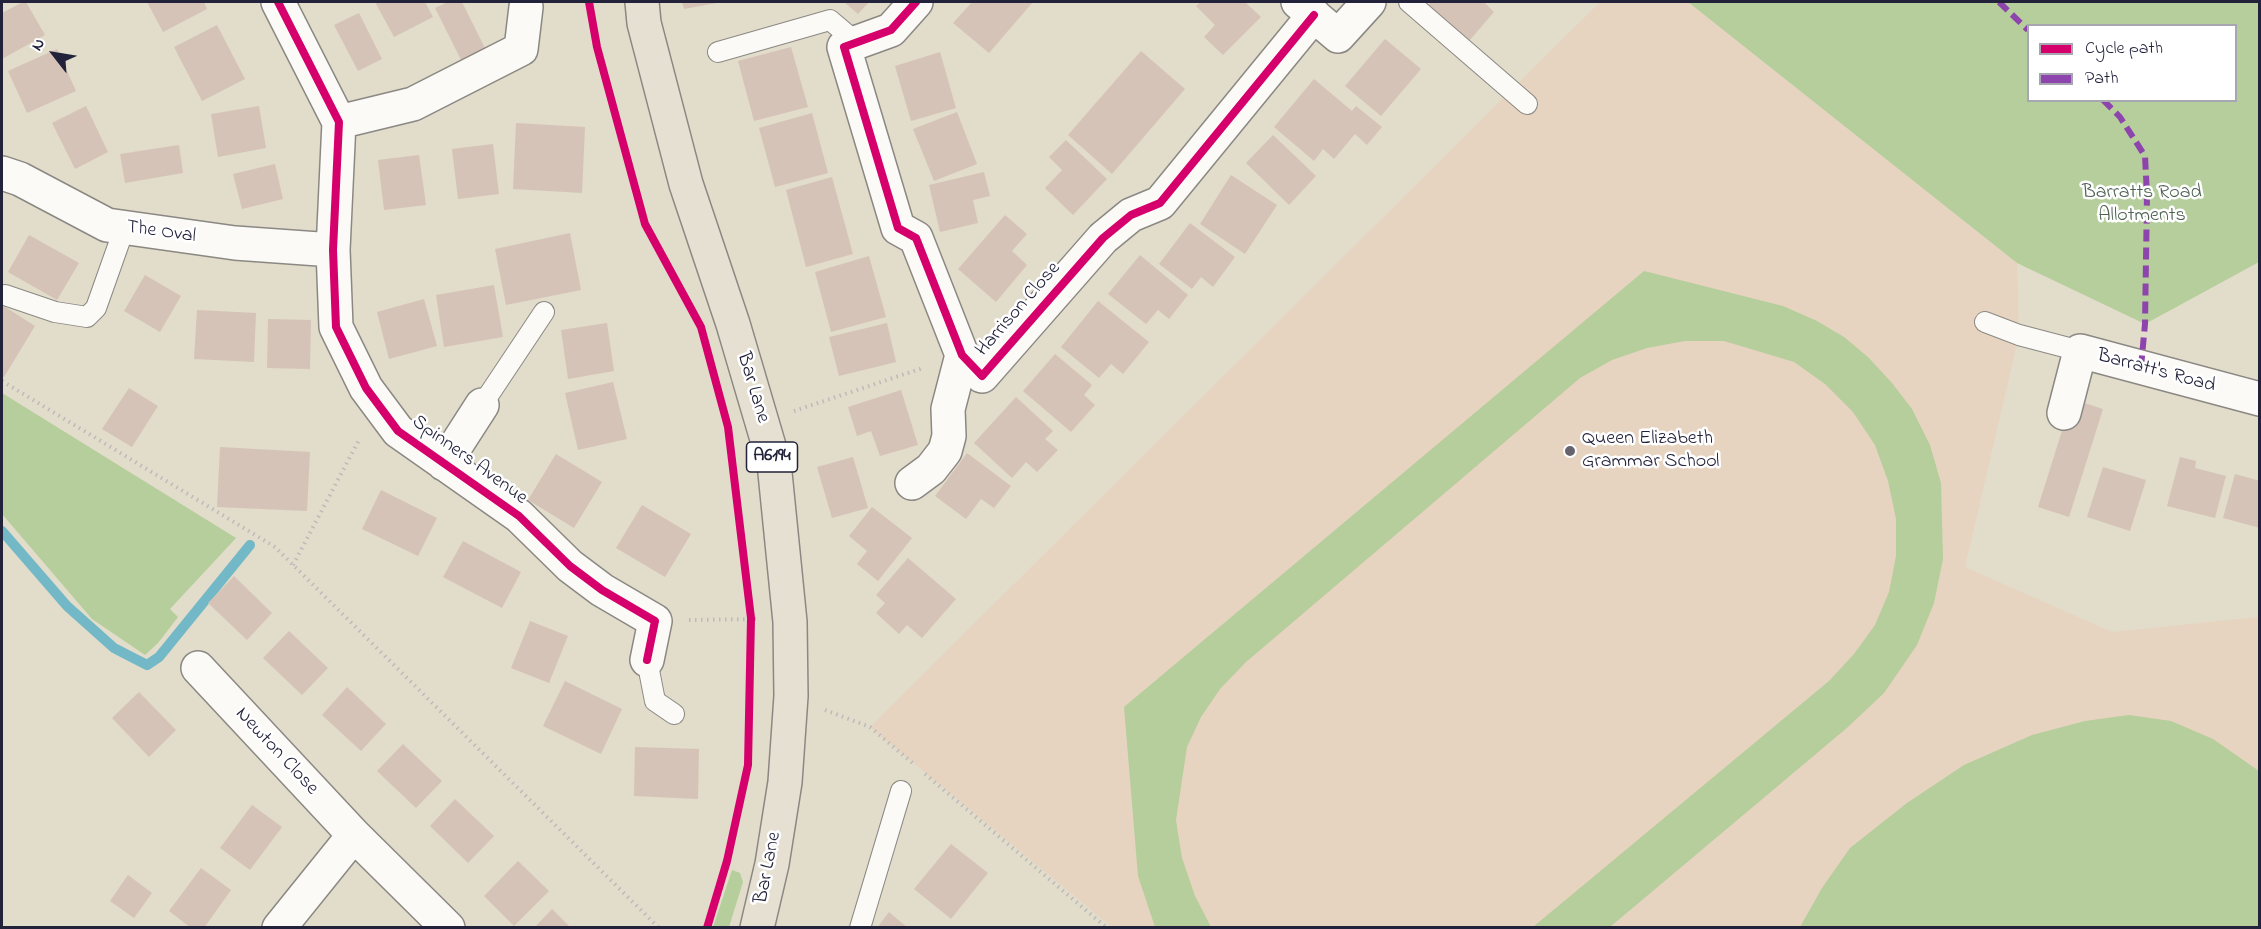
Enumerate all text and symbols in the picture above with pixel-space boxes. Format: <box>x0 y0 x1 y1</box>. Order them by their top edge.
north arrow <box>24 24 84 84</box>
legend <box>2027 24 2237 102</box>
text: N <box>26 34 52 56</box>
text: Cycle path <box>2085 36 2163 62</box>
text: Path <box>2085 66 2119 92</box>
park label: Barratts Road Allotments <box>2082 182 2202 229</box>
street label: The Oval <box>125 216 197 250</box>
street label: Harrison Close <box>971 258 1067 362</box>
street label: Barratt's Road <box>2094 345 2218 399</box>
street label: Bar Lane <box>730 350 774 426</box>
street label: Spinners Avenue <box>406 411 532 511</box>
place label: Queen Elizabeth Grammar School <box>1582 428 1719 475</box>
road number: A6194 <box>746 442 798 472</box>
marker: Queen Elizabeth Grammar School <box>1563 444 1577 458</box>
street label: Newton Close <box>229 703 323 801</box>
street label: Bar Lane <box>750 830 788 906</box>

